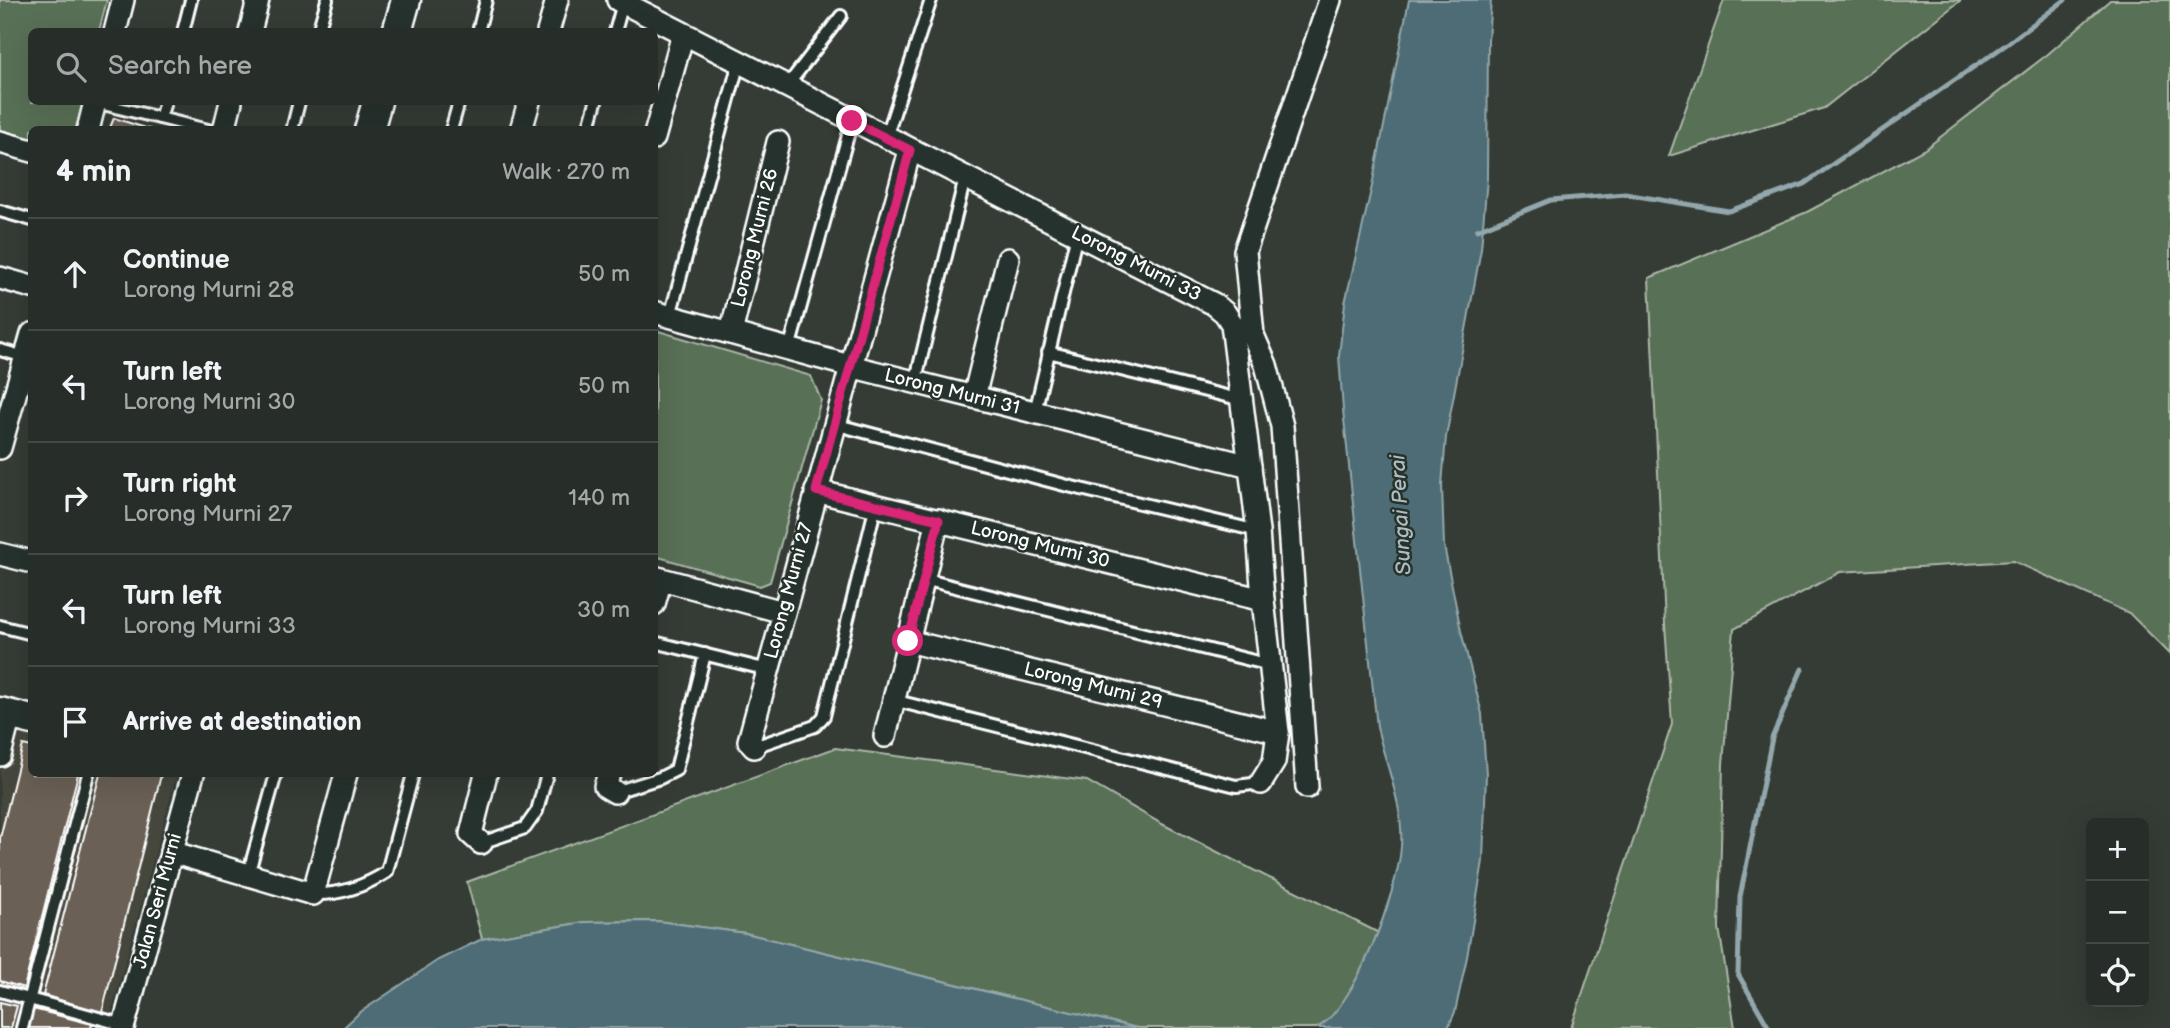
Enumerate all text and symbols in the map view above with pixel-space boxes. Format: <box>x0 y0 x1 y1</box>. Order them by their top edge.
search box <box>28 28 658 105</box>
icon: search <box>52 48 90 86</box>
text: Search here <box>108 51 252 82</box>
route end <box>836 105 867 136</box>
text: 4 min <box>56 154 131 190</box>
text: Walk · 270 m <box>502 158 630 186</box>
street label: Lorong Murni 26 <box>727 166 783 310</box>
street label: Lorong Murni 33 <box>1067 221 1205 307</box>
text: Continue <box>123 245 230 276</box>
icon: ahead <box>56 255 94 293</box>
text: 50 m <box>578 260 630 288</box>
text: Lorong Murni 28 <box>123 276 294 304</box>
text: Turn left <box>123 357 222 388</box>
street label: Lorong Murni 31 <box>882 364 1022 420</box>
icon: left <box>56 367 94 405</box>
text: 50 m <box>578 372 630 400</box>
text: Lorong Murni 30 <box>123 388 295 416</box>
water label: Sungai Perai <box>1385 453 1417 576</box>
text: Turn right <box>123 469 236 500</box>
icon: right <box>56 479 94 517</box>
text: 140 m <box>568 484 630 512</box>
text: Lorong Murni 27 <box>123 500 292 528</box>
street label: Lorong Murni 30 <box>968 517 1112 573</box>
street label: Lorong Murni 27 <box>760 520 818 662</box>
text: Turn left <box>123 581 222 612</box>
icon: left <box>56 591 94 629</box>
text: 30 m <box>577 596 630 624</box>
text: Lorong Murni 33 <box>123 612 296 640</box>
route start <box>892 625 923 656</box>
street label: Lorong Murni 29 <box>1022 658 1164 714</box>
icon: arrive <box>56 703 94 741</box>
text: Arrive at destination <box>123 707 362 738</box>
map controls <box>2086 818 2149 1007</box>
button: + <box>2086 818 2149 881</box>
street label: Jalan Seri Murni <box>129 831 187 971</box>
button: − <box>2086 881 2149 944</box>
button: locate <box>2086 944 2149 1007</box>

